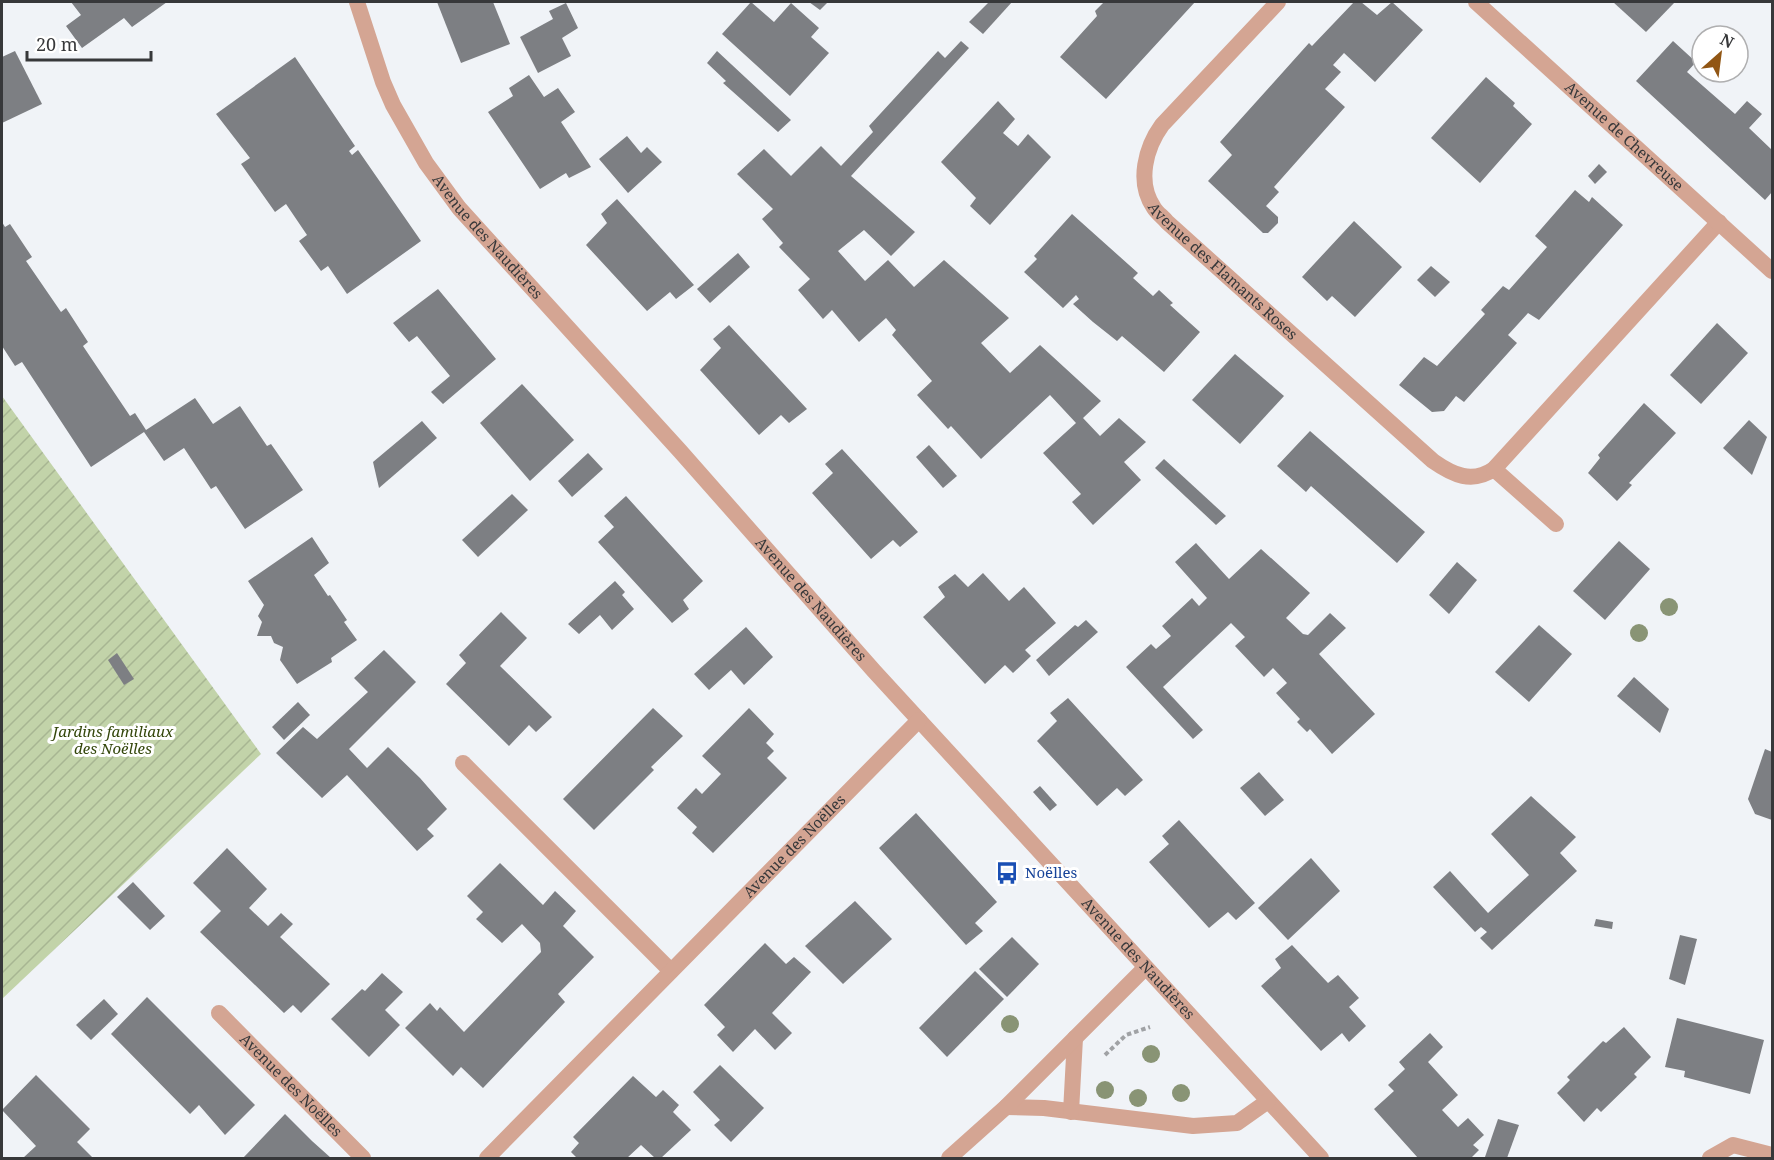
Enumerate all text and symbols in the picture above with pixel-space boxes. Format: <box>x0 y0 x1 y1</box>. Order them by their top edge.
scale bar <box>27 24 152 62</box>
north arrow <box>1690 24 1750 84</box>
text: N <box>1716 28 1738 54</box>
text: 20 m <box>36 32 78 56</box>
street label: Avenue de Chevreuse <box>1561 77 1688 195</box>
street label: Avenue des Naudières <box>429 170 548 303</box>
street label: Avenue des Flamants Roses <box>1144 198 1303 344</box>
street label: Avenue des Naudières <box>752 533 872 665</box>
park label: Jardins familiaux des Noëlles <box>50 721 174 758</box>
street label: Avenue des Noëlles <box>738 789 850 902</box>
bus stop icon: Noëlles <box>994 860 1020 886</box>
place label: Noëlles <box>1025 862 1077 882</box>
street label: Avenue des Naudières <box>1078 893 1200 1023</box>
street label: Avenue des Noëlles <box>236 1029 347 1141</box>

